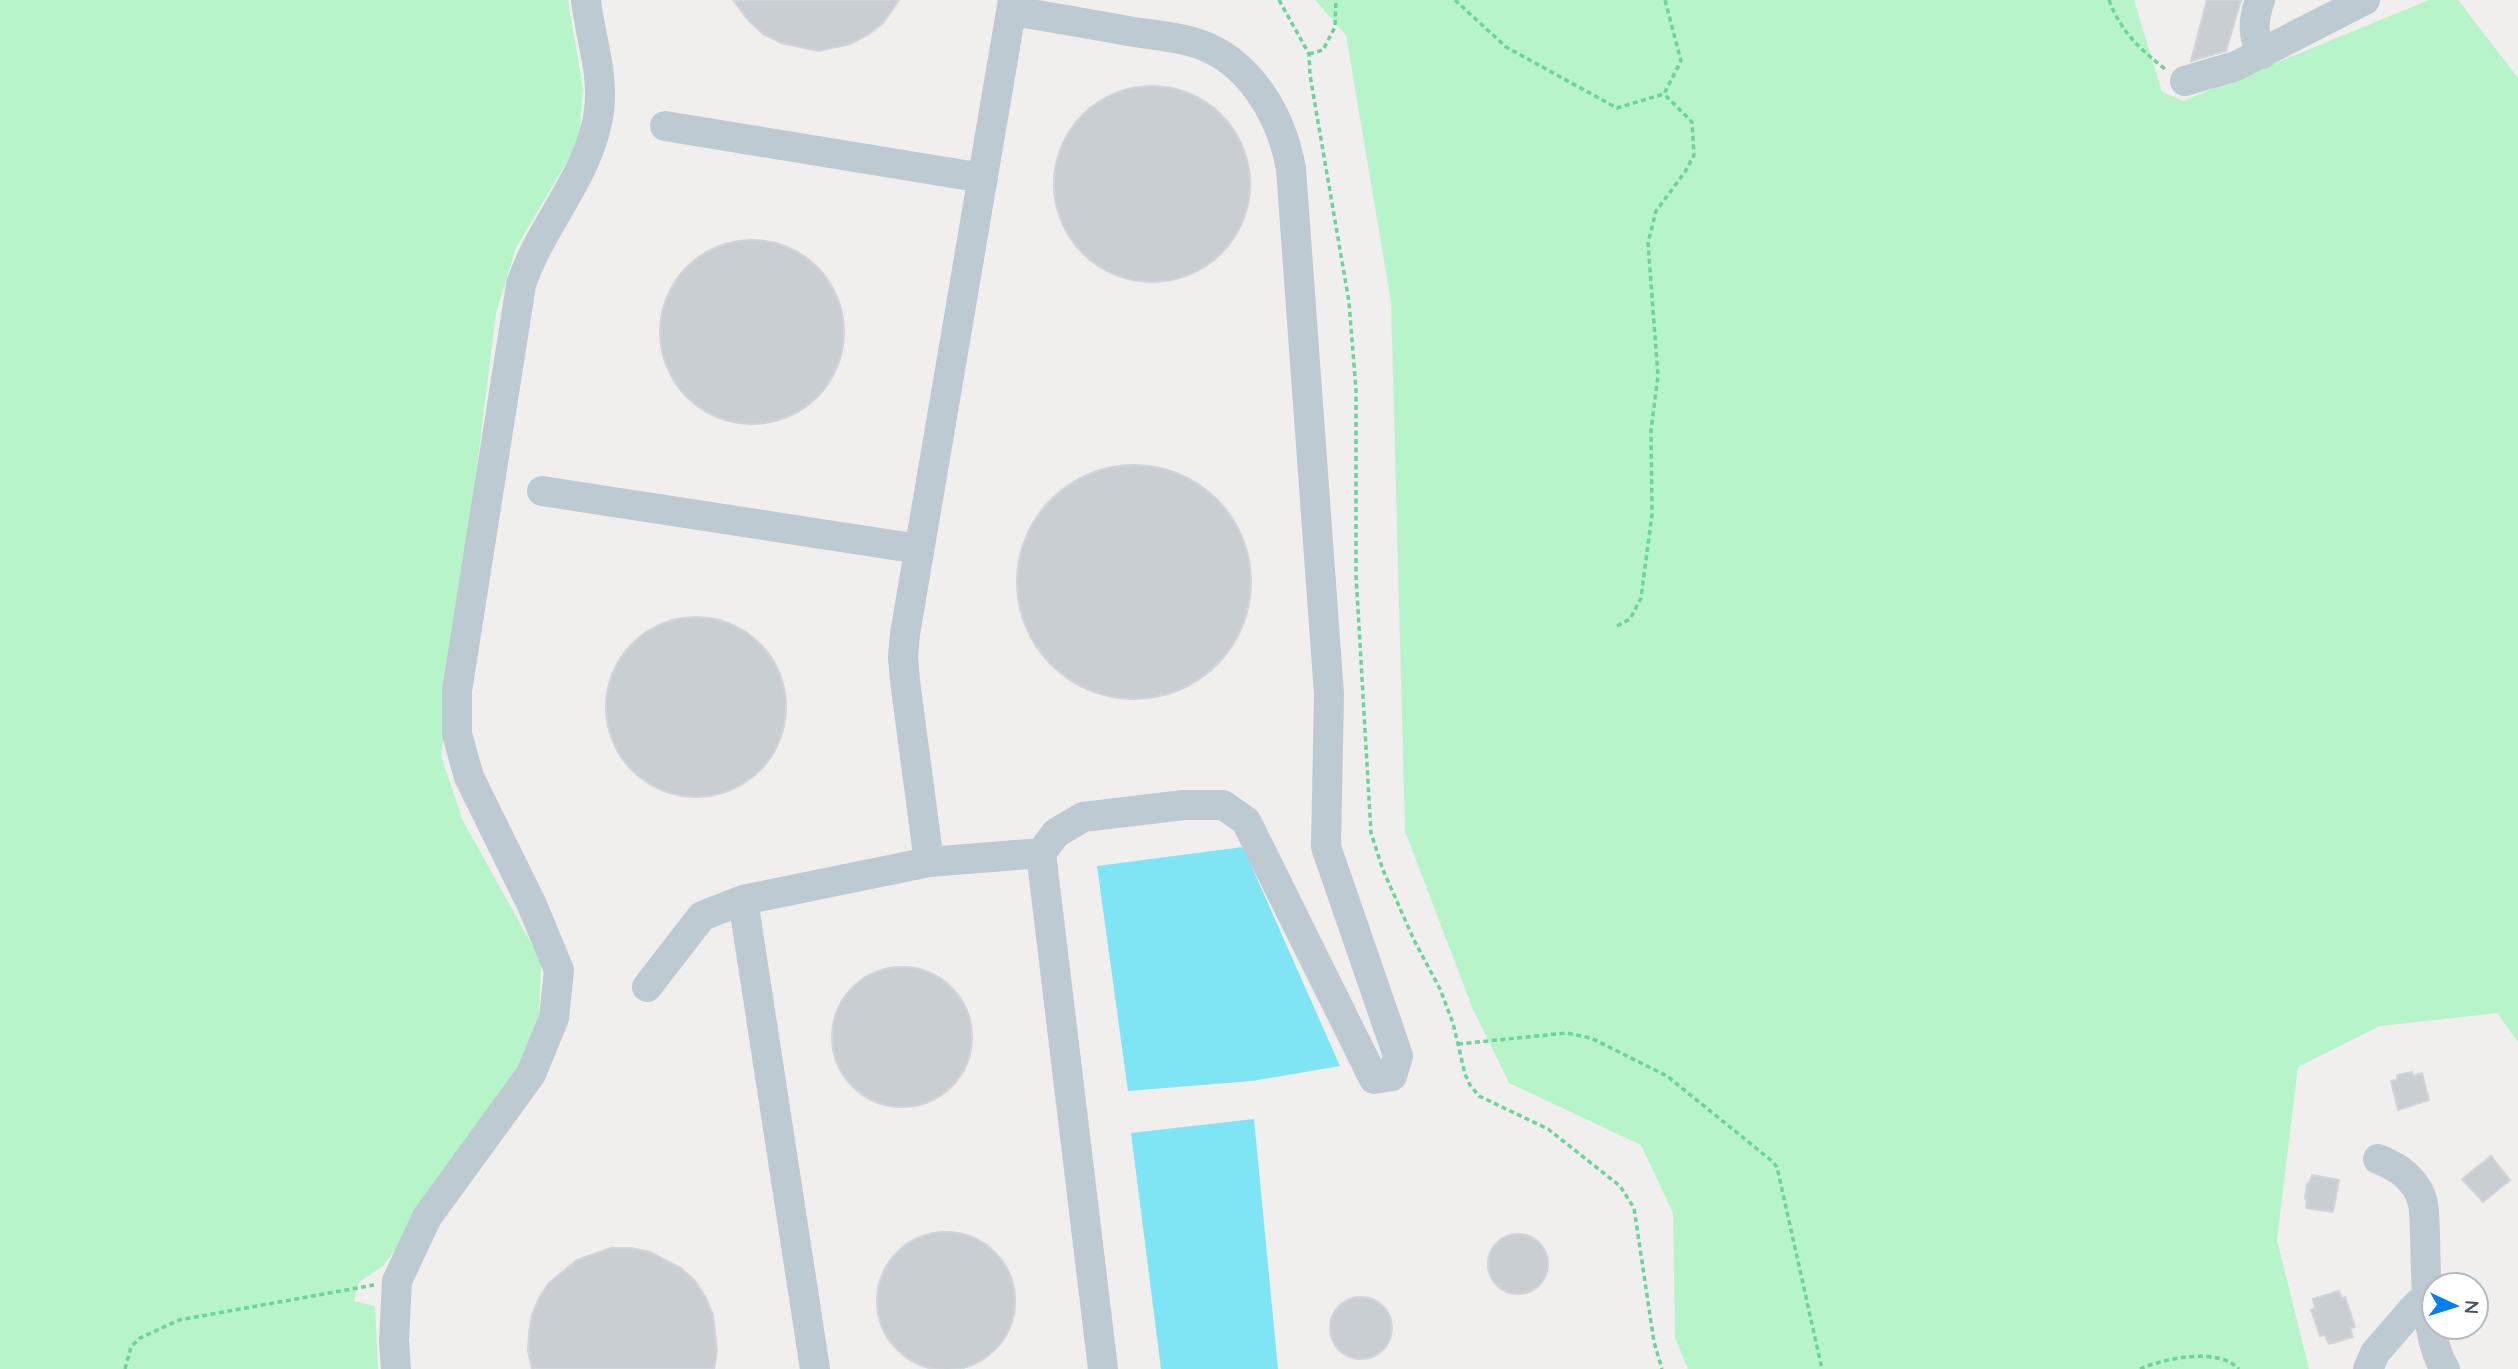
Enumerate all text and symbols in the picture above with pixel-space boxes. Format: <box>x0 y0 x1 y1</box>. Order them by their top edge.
north arrow <box>2420 1271 2490 1341</box>
text: N <box>2460 1299 2484 1315</box>

